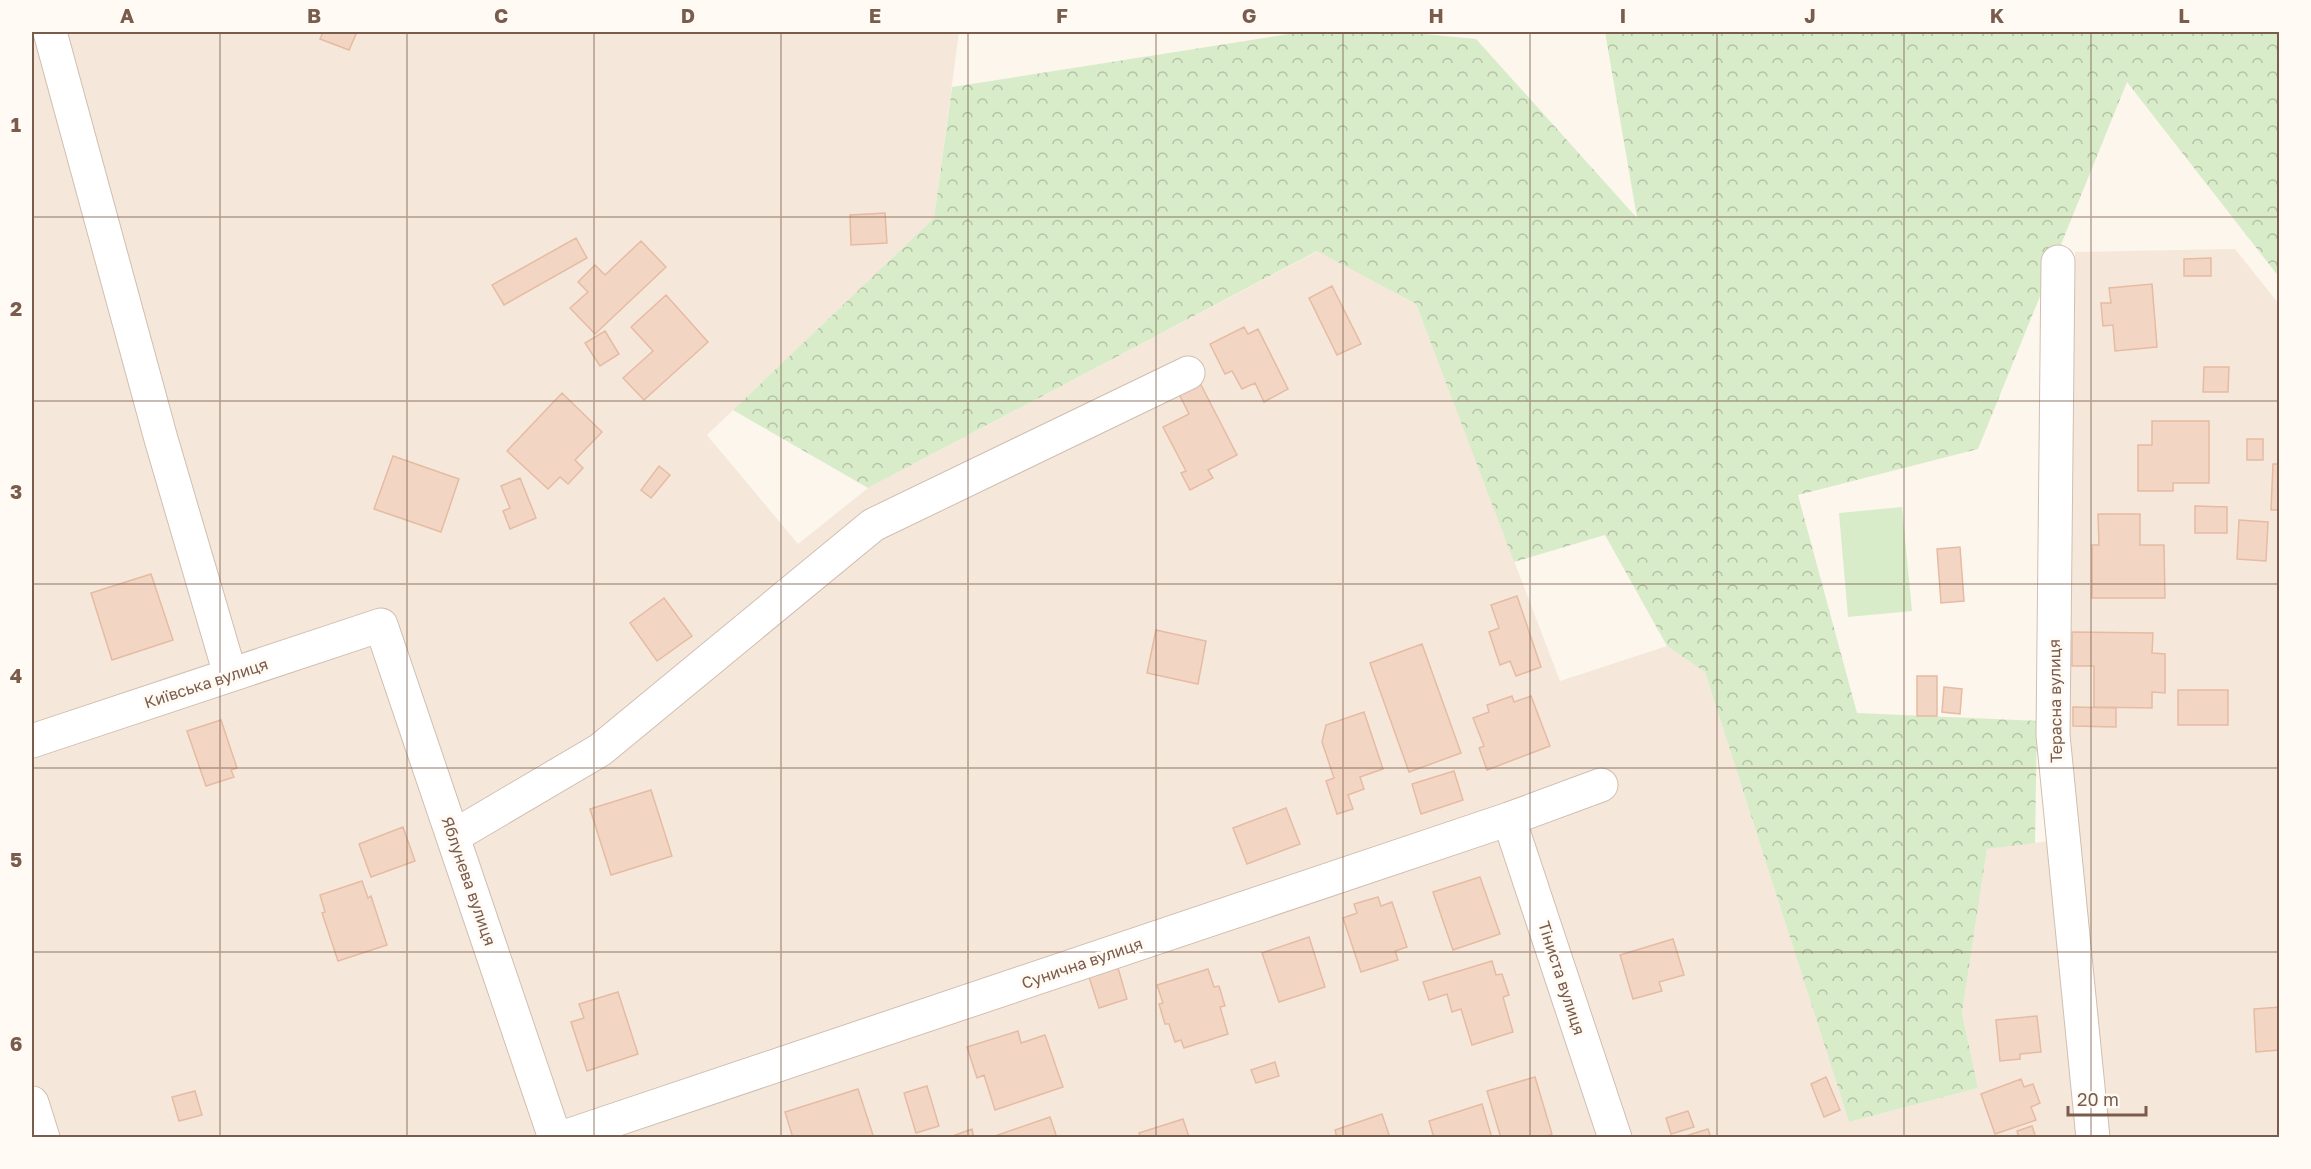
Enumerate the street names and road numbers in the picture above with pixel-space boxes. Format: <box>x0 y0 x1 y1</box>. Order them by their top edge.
street label: Терасна вулиця <box>2044 639 2066 763</box>
street label: Київська вулиця <box>141 654 271 712</box>
street label: Яблунева вулиця <box>437 814 501 948</box>
street label: Тіниста вулиця <box>1534 918 1590 1038</box>
street label: Сунична вулиця <box>1019 933 1145 993</box>

